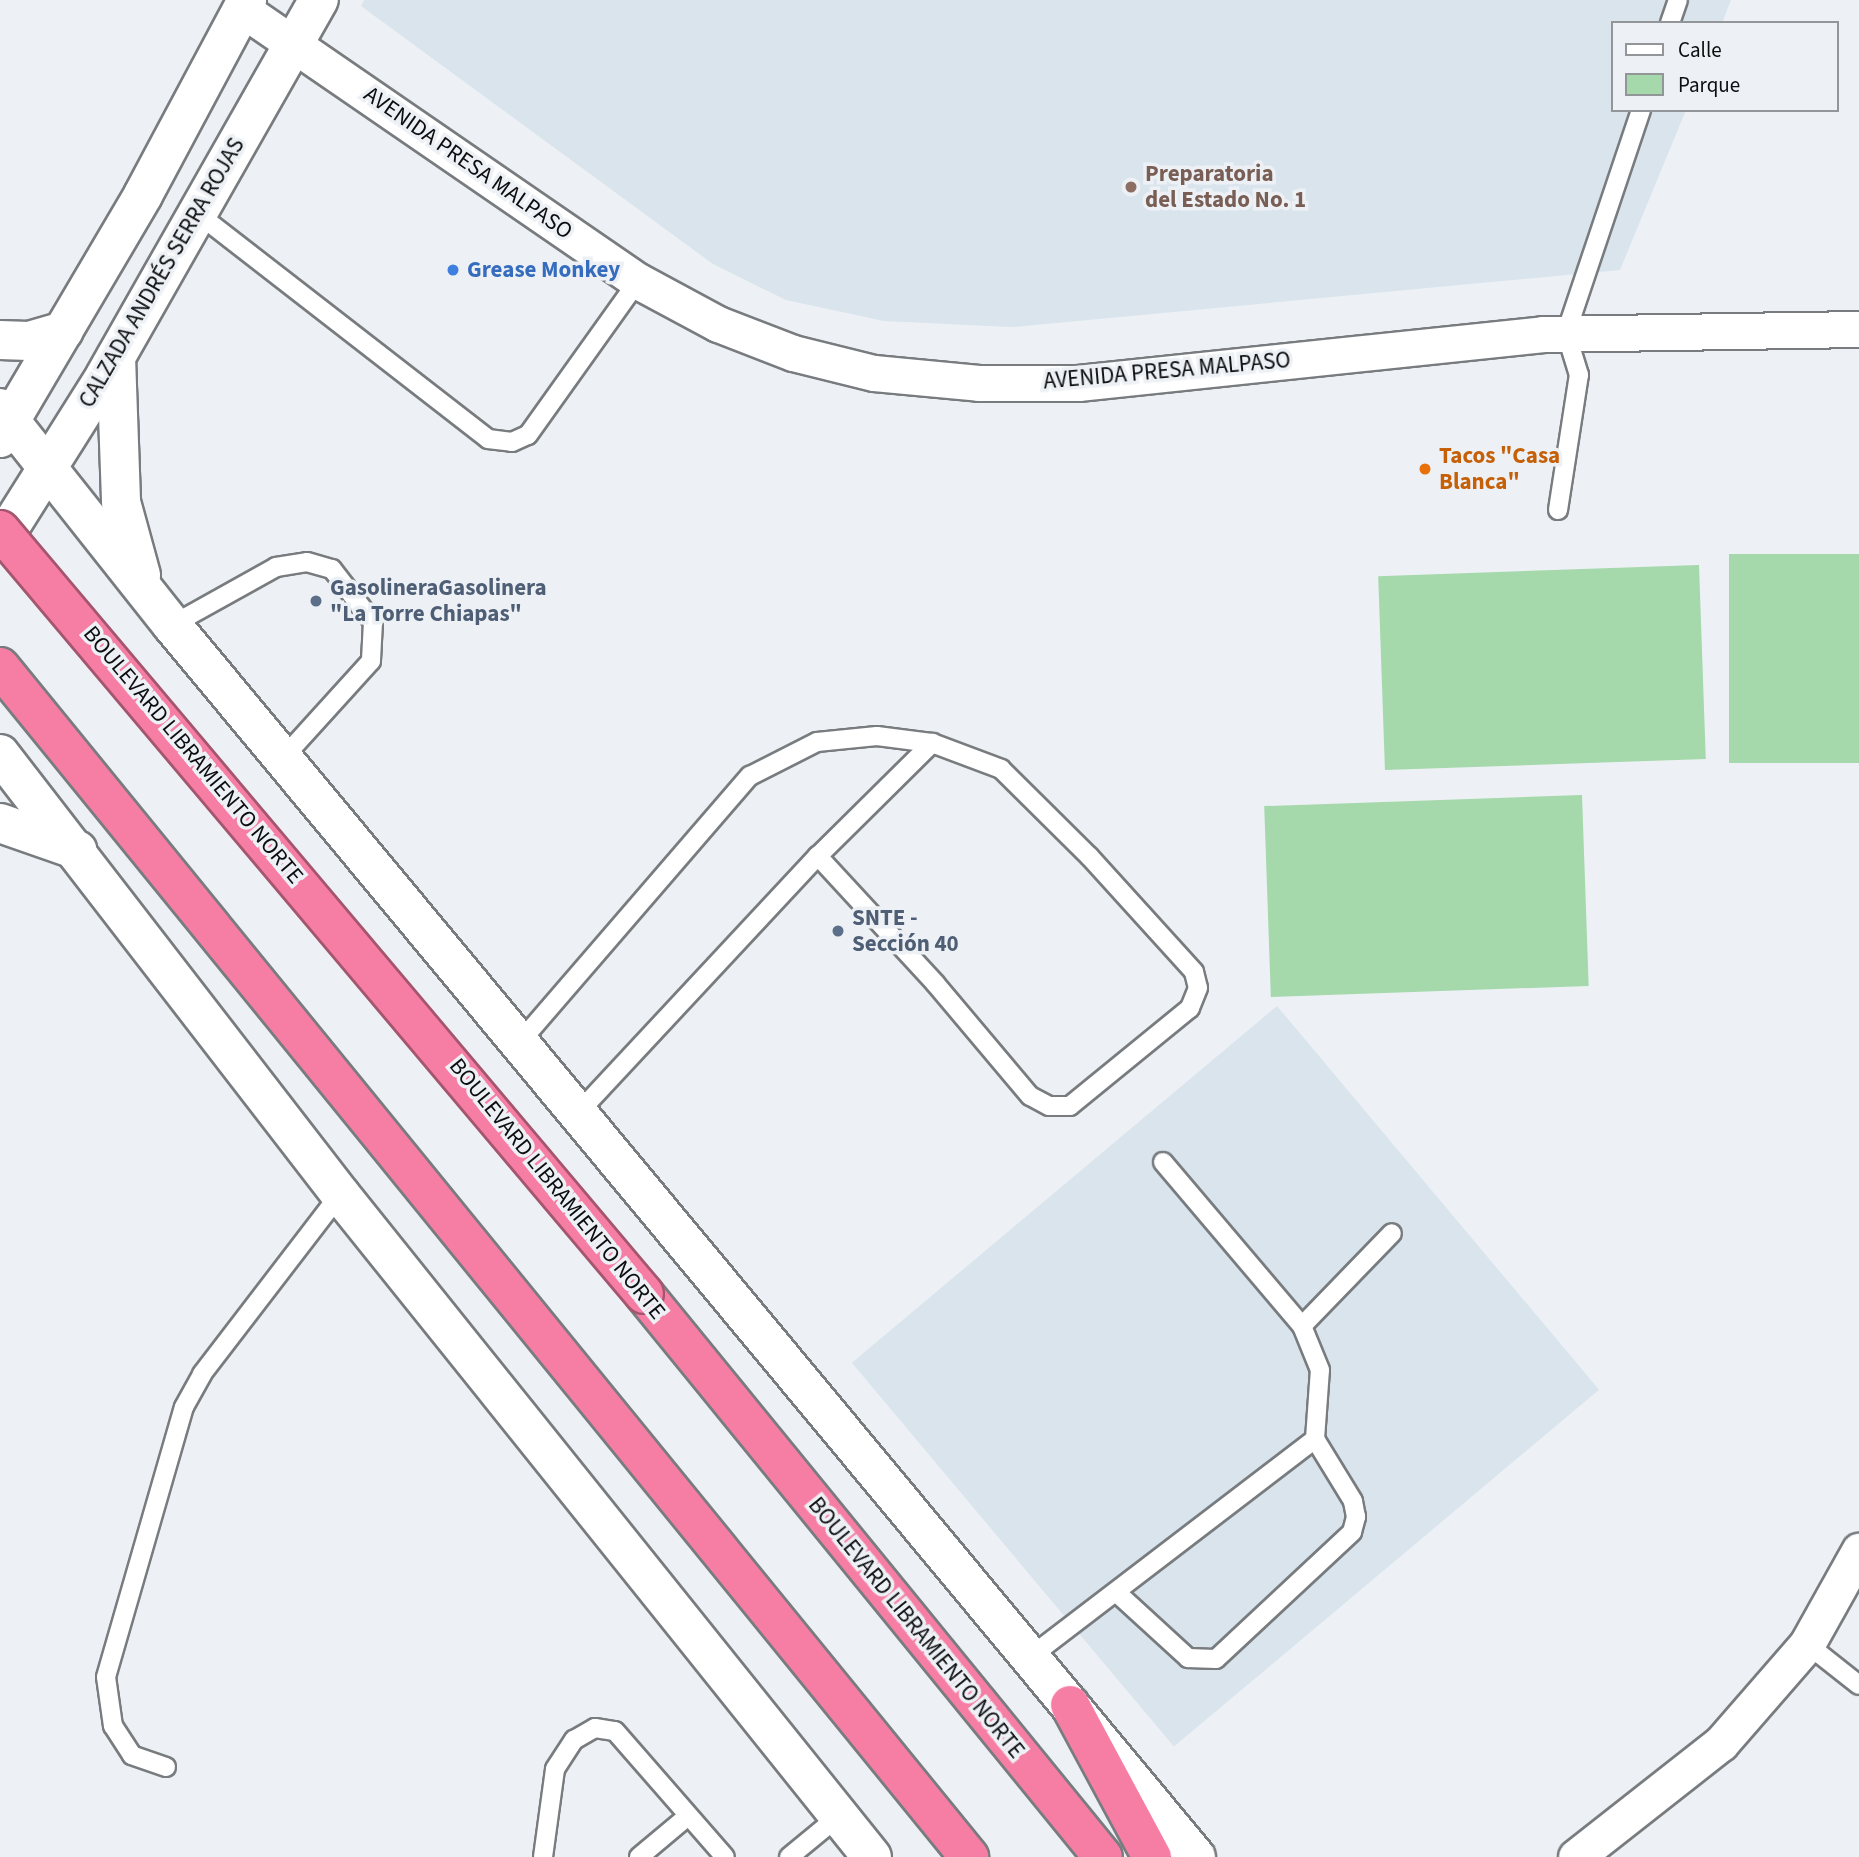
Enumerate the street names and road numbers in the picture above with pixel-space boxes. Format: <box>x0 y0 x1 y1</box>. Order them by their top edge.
street label: AVENIDA PRESA MALPASO <box>358 81 578 245</box>
street label: CALZADA ANDRÉS SERRA ROJAS <box>73 133 251 413</box>
street label: AVENIDA PRESA MALPASO <box>1042 346 1292 396</box>
street label: BOULEVARD LIBRAMIENTO NORTE <box>77 621 309 889</box>
street label: BOULEVARD LIBRAMIENTO NORTE <box>443 1053 671 1325</box>
street label: BOULEVARD LIBRAMIENTO NORTE <box>802 1492 1030 1764</box>

